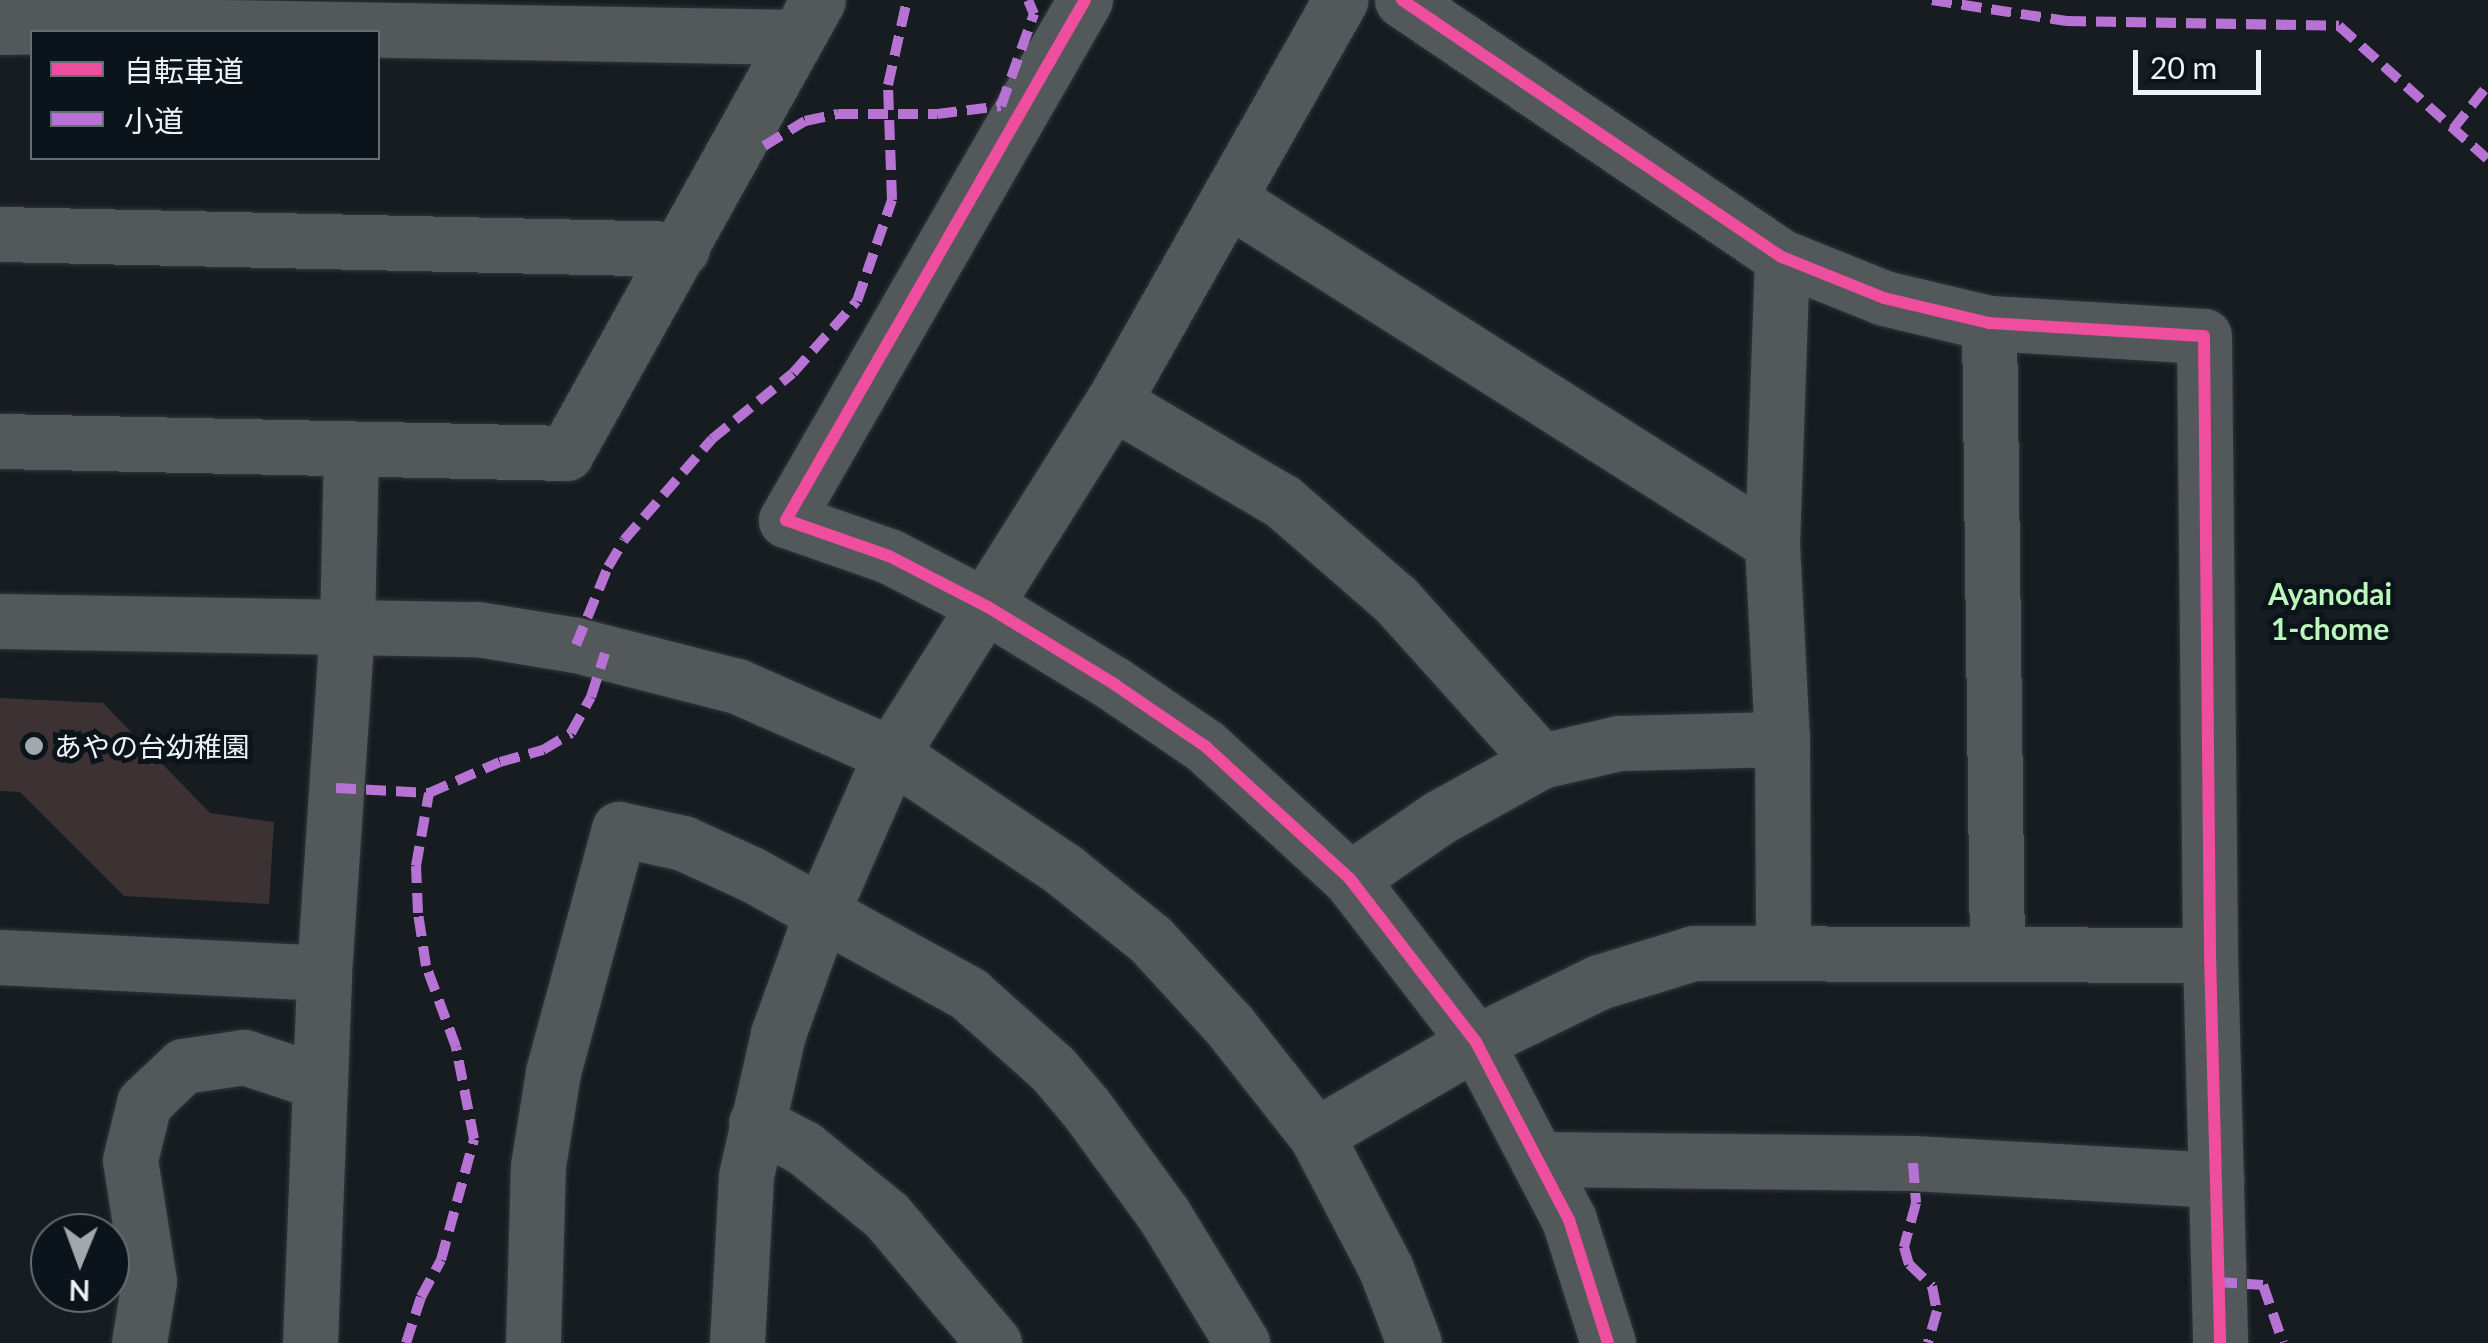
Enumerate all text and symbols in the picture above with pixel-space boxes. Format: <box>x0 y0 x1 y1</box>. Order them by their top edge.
legend <box>30 30 380 160</box>
scale bar <box>2138 30 2266 92</box>
text: 20 m <box>2150 49 2217 85</box>
text: 自転車道 <box>124 52 244 88</box>
text: 小道 <box>124 102 184 138</box>
district label: Ayanodai 1-chome <box>2268 575 2392 646</box>
place label: あやの台幼稚園 <box>54 729 250 763</box>
marker: あやの台幼稚園 <box>23 735 45 757</box>
north arrow <box>30 1213 130 1313</box>
text: N <box>68 1274 91 1308</box>

